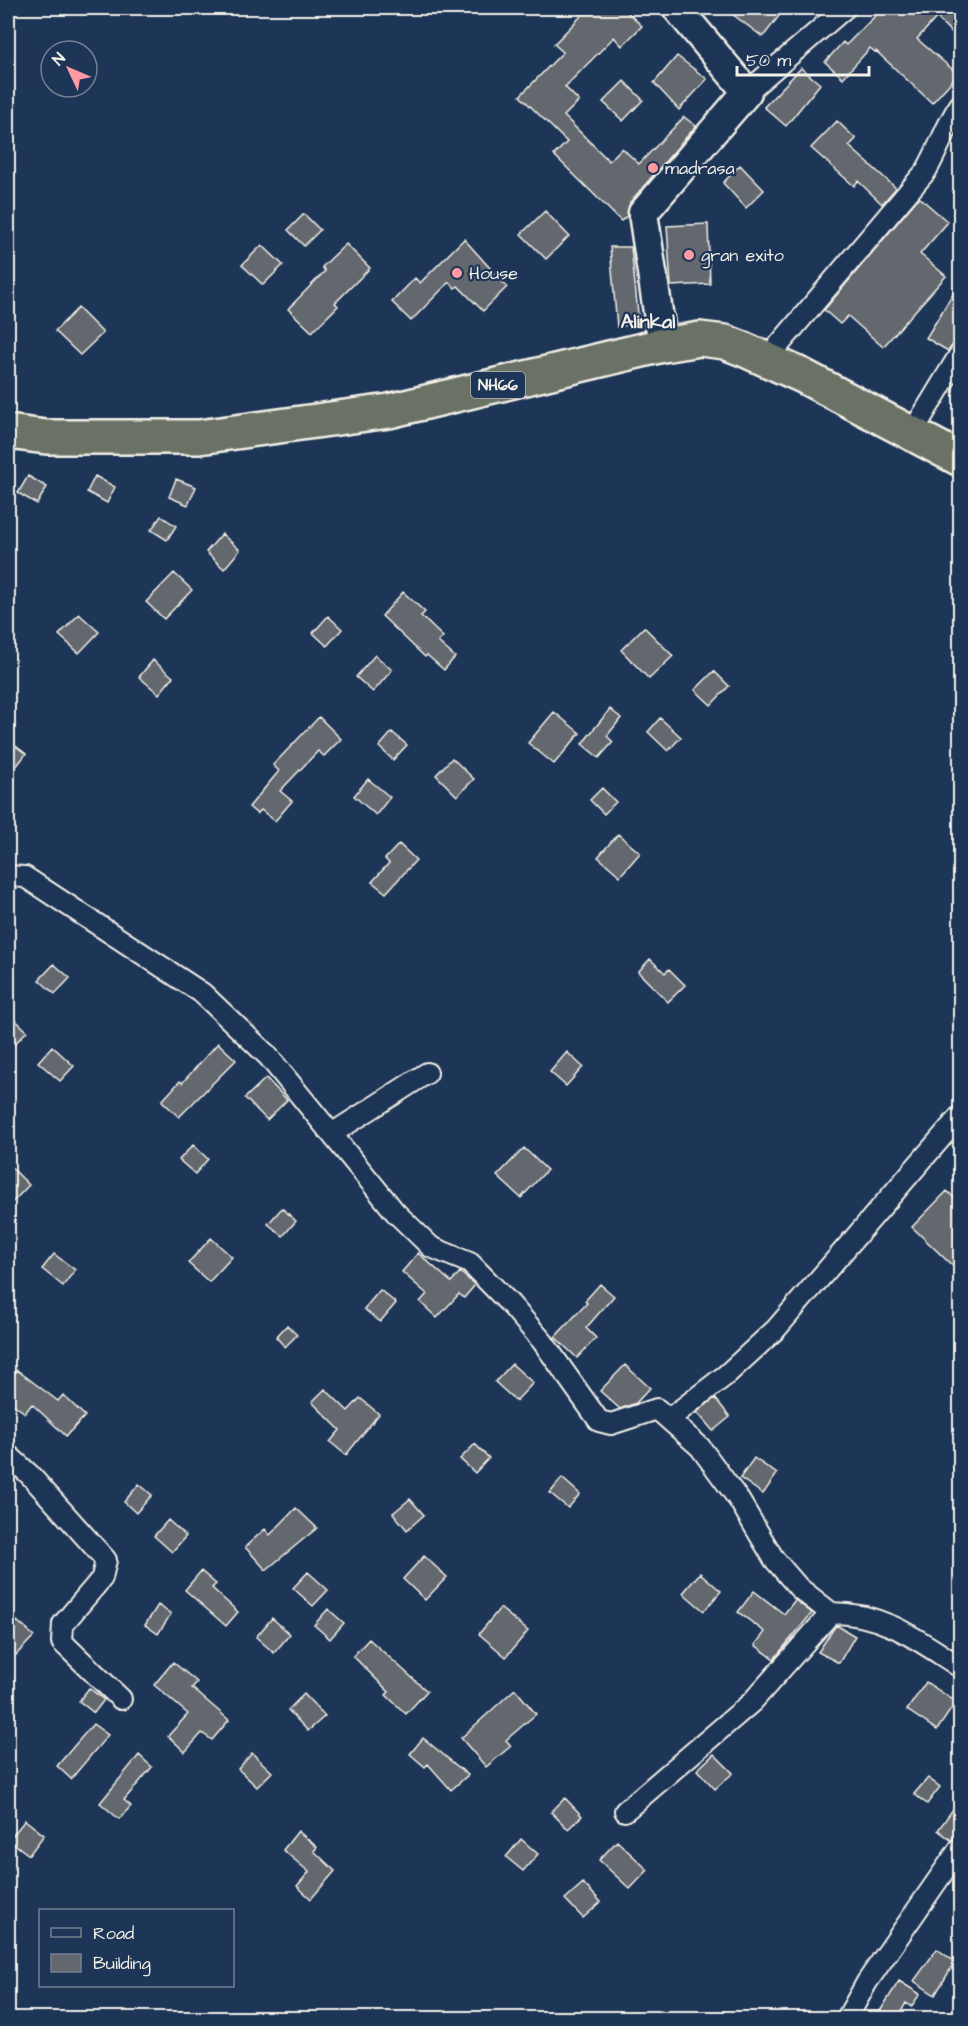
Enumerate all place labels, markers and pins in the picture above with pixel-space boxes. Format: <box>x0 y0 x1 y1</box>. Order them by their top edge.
place label: madrasa <box>665 156 735 181</box>
marker: madrasa <box>646 161 660 175</box>
place label: gran exito <box>701 243 784 269</box>
marker: gran exito <box>682 248 696 262</box>
place label: House <box>469 261 518 286</box>
marker: House <box>450 266 464 280</box>

